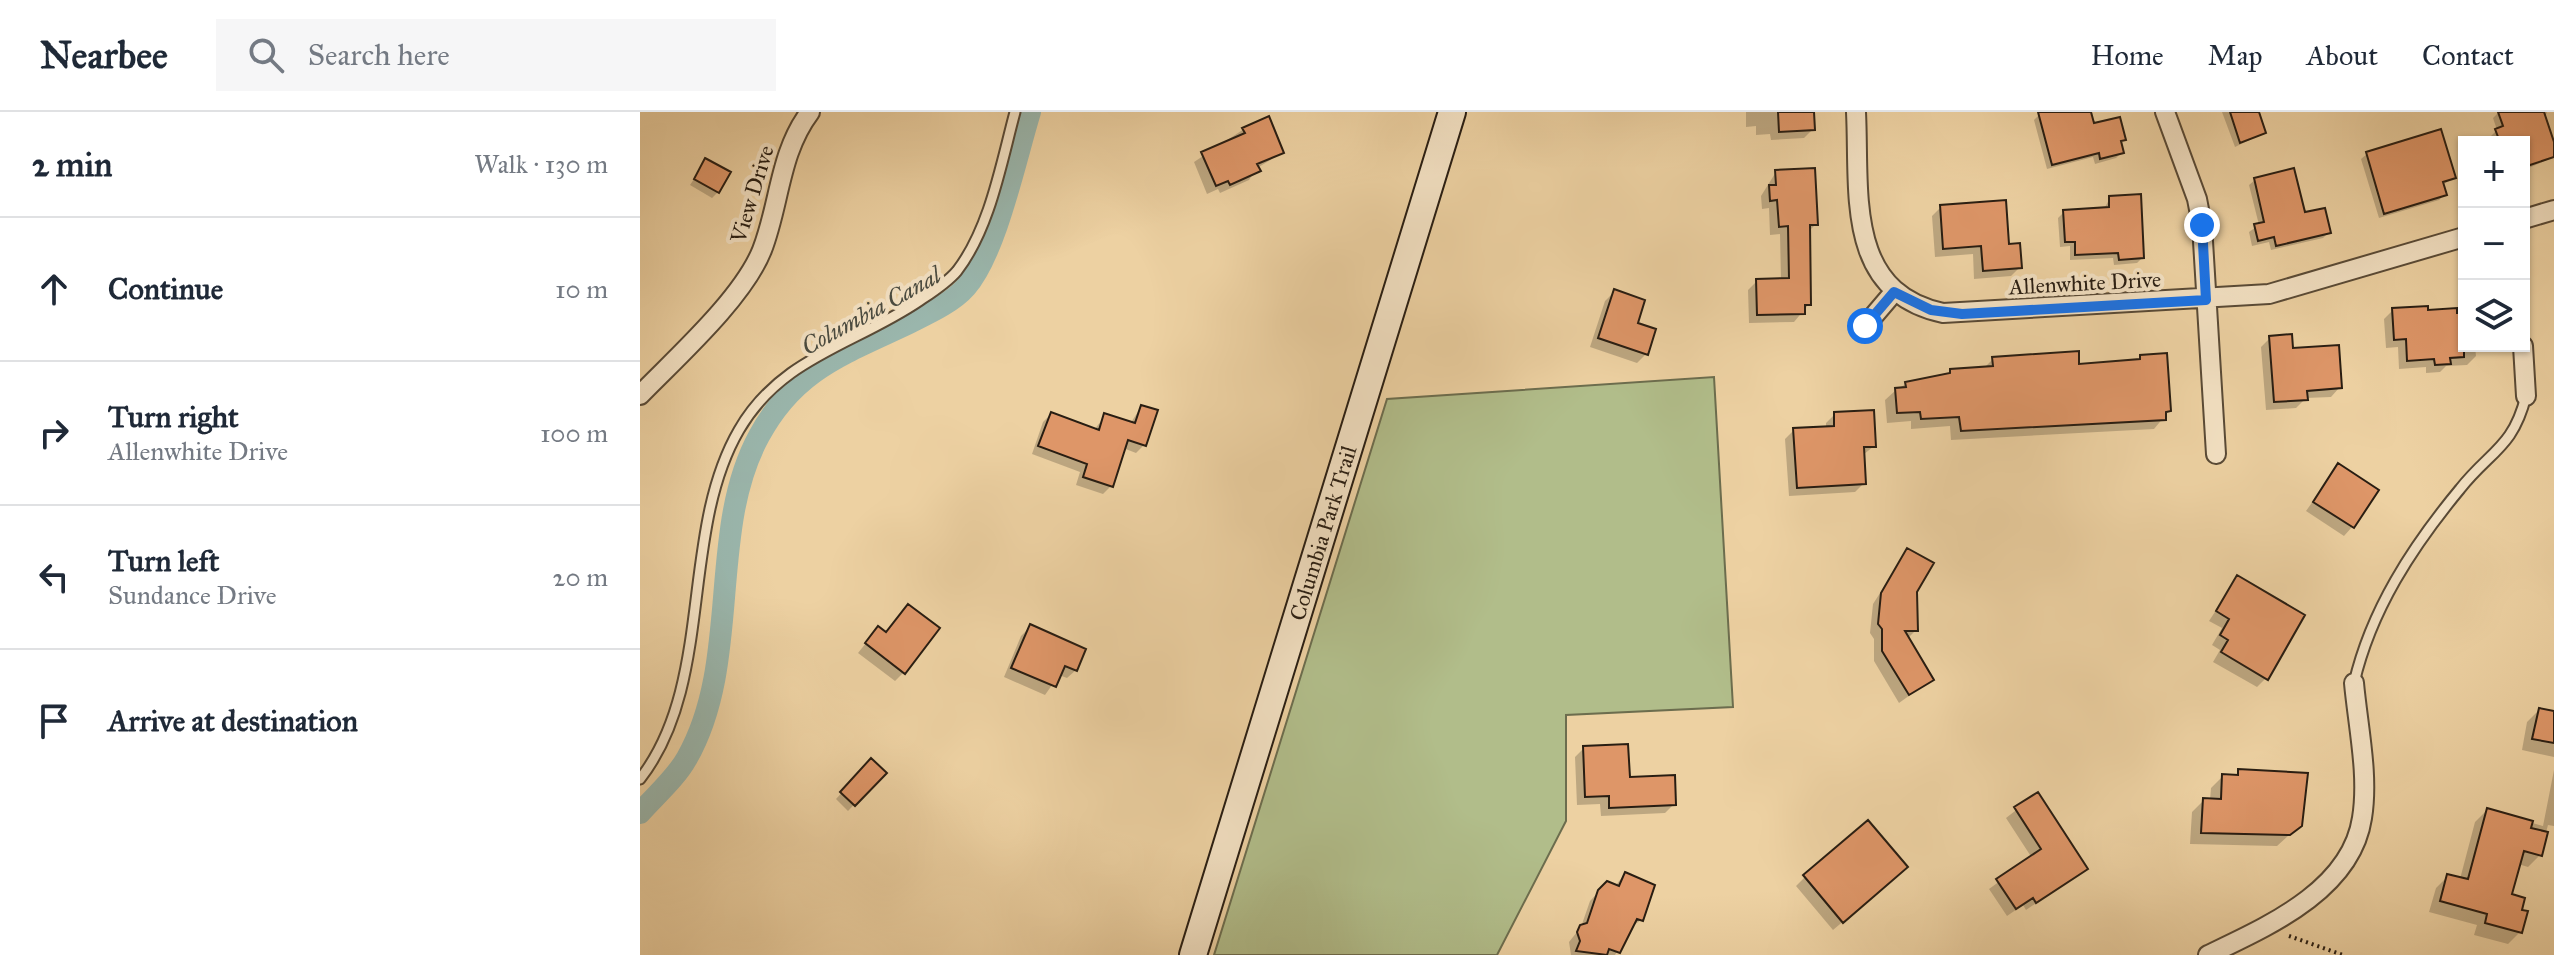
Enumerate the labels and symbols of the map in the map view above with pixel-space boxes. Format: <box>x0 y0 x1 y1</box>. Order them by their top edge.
street label: View Drive <box>724 142 780 247</box>
route end <box>2184 207 2220 243</box>
water label: Columbia Canal <box>796 259 948 362</box>
street label: Allenwhite Drive <box>2007 266 2162 301</box>
route start <box>1847 308 1883 344</box>
street label: Columbia Park Trail <box>1284 442 1362 624</box>

